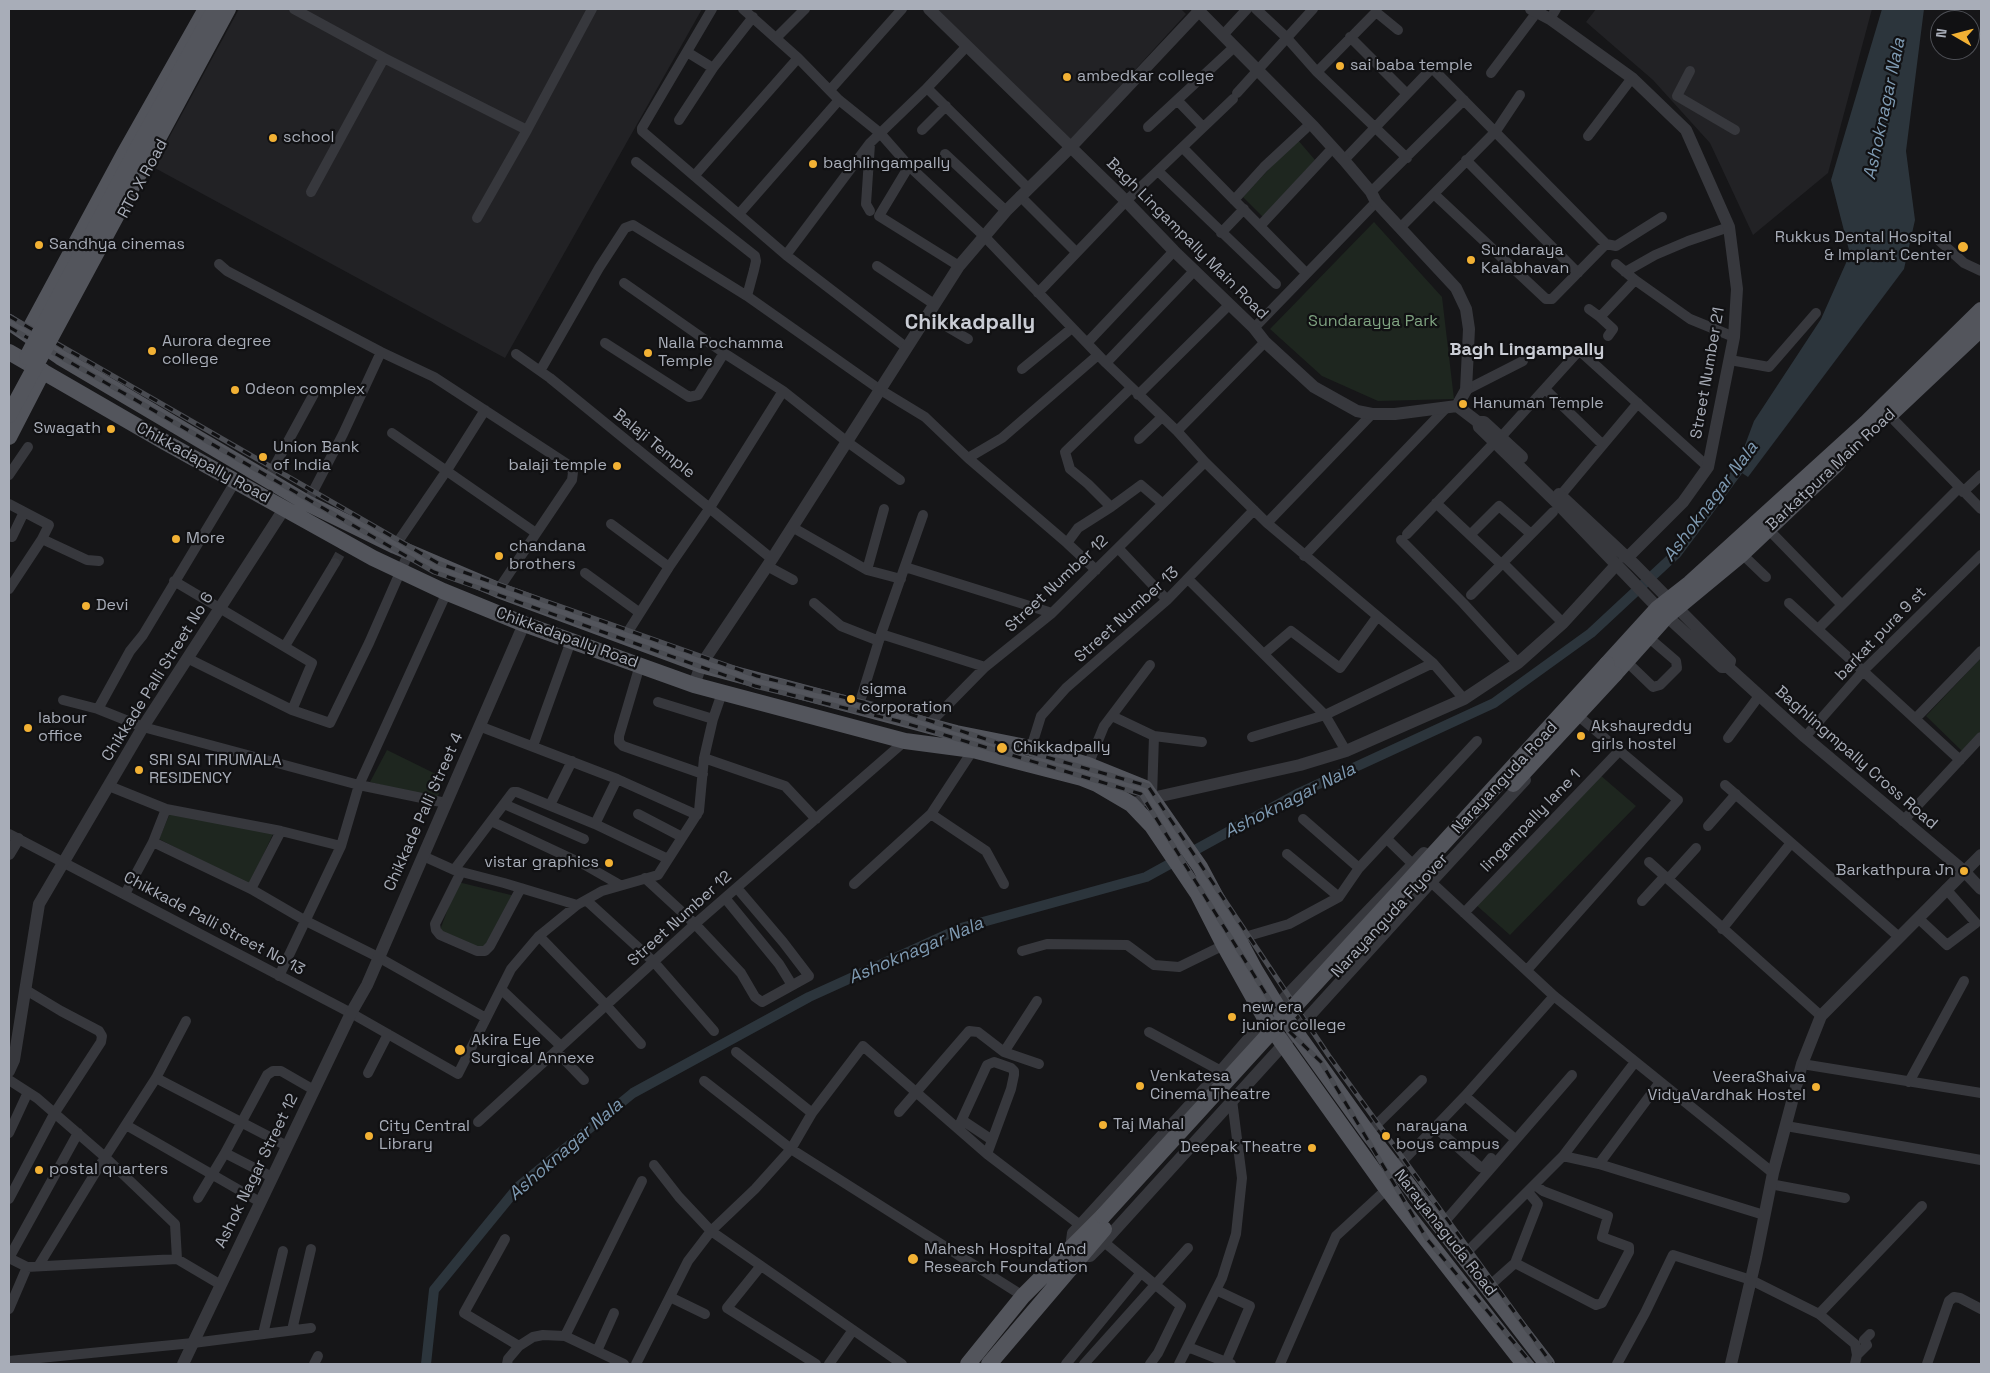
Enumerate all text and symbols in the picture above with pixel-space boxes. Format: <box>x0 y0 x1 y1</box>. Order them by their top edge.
north arrow <box>1930 10 1980 60</box>
text: N <box>1932 27 1951 39</box>
water label: Ashoknagar Nala <box>1859 36 1911 182</box>
place label: sai baba temple <box>1350 56 1473 76</box>
marker: sai baba temple <box>1334 60 1346 72</box>
place label: ambedkar college <box>1077 67 1214 87</box>
marker: ambedkar college <box>1061 71 1073 83</box>
place label: school <box>283 128 335 148</box>
marker: school <box>267 132 279 144</box>
street label: RTC X Road <box>114 136 172 222</box>
place label: baghlingampally <box>823 154 950 174</box>
street label: Bagh Lingampally Main Road <box>1102 154 1272 324</box>
marker: baghlingampally <box>807 158 819 170</box>
place label: Rukkus Dental Hospital & Implant Center <box>1775 228 1952 266</box>
place label: Sandhya cinemas <box>49 235 185 255</box>
marker: Sandhya cinemas <box>33 239 45 251</box>
marker: Rukkus Dental Hospital & Implant Center <box>1956 240 1970 254</box>
place label: Sundaraya Kalabhavan <box>1481 241 1569 279</box>
marker: Sundaraya Kalabhavan <box>1465 254 1477 266</box>
street label: Street Number 21 <box>1687 306 1729 440</box>
district label: Chikkadpally <box>905 310 1035 336</box>
park label: Sundarayya Park <box>1308 312 1438 332</box>
place label: Aurora degree college <box>162 332 271 370</box>
place label: Nalla Pochamma Temple <box>658 334 784 372</box>
district label: Bagh Lingampally <box>1450 339 1604 361</box>
marker: Aurora degree college <box>146 345 158 357</box>
marker: Nalla Pochamma Temple <box>642 347 654 359</box>
place label: Odeon complex <box>245 380 365 400</box>
marker: Odeon complex <box>229 384 241 396</box>
place label: Hanuman Temple <box>1473 394 1604 414</box>
marker: Hanuman Temple <box>1457 398 1469 410</box>
street label: Balaji Temple <box>609 405 699 483</box>
street label: Barkatpura Main Road <box>1762 405 1900 535</box>
street label: Chikkadapally Road <box>133 418 273 508</box>
place label: Swagath <box>33 419 101 439</box>
marker: Swagath <box>105 423 117 435</box>
place label: Union Bank of India <box>273 438 359 476</box>
water label: Ashoknagar Nala <box>1659 438 1763 566</box>
marker: Union Bank of India <box>257 451 269 463</box>
place label: balaji temple <box>508 456 607 476</box>
marker: balaji temple <box>611 460 623 472</box>
place label: More <box>186 529 225 549</box>
street label: Street Number 12 <box>1002 531 1112 637</box>
marker: More <box>170 533 182 545</box>
place label: chandana brothers <box>509 537 586 575</box>
marker: chandana brothers <box>493 550 505 562</box>
street label: Street Number 13 <box>1071 563 1183 667</box>
street label: barkat pura 9 st <box>1831 583 1931 685</box>
street label: Chikkade Palli Street No 6 <box>98 589 218 765</box>
place label: Devi <box>96 596 128 616</box>
marker: Devi <box>80 600 92 612</box>
street label: Chikkadapally Road <box>493 603 641 673</box>
place label: sigma corporation <box>861 680 952 718</box>
street label: Baghlingmpally Cross Road <box>1771 682 1941 834</box>
marker: sigma corporation <box>845 693 857 705</box>
place label: labour office <box>38 709 87 747</box>
place label: Akshayreddy girls hostel <box>1591 717 1692 755</box>
street label: Narayanguda Road <box>1448 718 1562 838</box>
marker: labour office <box>22 722 34 734</box>
street label: Chikkade Palli Street 4 <box>380 730 468 894</box>
marker: Akshayreddy girls hostel <box>1575 730 1587 742</box>
place label: Chikkadpally <box>1013 738 1110 758</box>
marker: Chikkadpally <box>995 741 1009 755</box>
place label: SRI SAI TIRUMALA RESIDENCY <box>149 751 282 789</box>
water label: Ashoknagar Nala <box>1221 759 1359 843</box>
marker: SRI SAI TIRUMALA RESIDENCY <box>133 764 145 776</box>
street label: lingampally lane 1 <box>1477 766 1585 876</box>
street label: Narayanguda Flyover <box>1327 850 1453 982</box>
place label: vistar graphics <box>484 853 599 873</box>
marker: vistar graphics <box>603 857 615 869</box>
place label: Barkathpura Jn <box>1836 861 1954 881</box>
marker: Barkathpura Jn <box>1958 865 1970 877</box>
street label: Street Number 12 <box>624 867 736 971</box>
street label: Chikkade Palli Street No 13 <box>120 868 308 980</box>
water label: Ashoknagar Nala <box>845 913 987 989</box>
place label: new era junior college <box>1242 998 1346 1036</box>
marker: new era junior college <box>1226 1011 1238 1023</box>
place label: Akira Eye Surgical Annexe <box>471 1031 594 1069</box>
marker: Akira Eye Surgical Annexe <box>453 1043 467 1057</box>
place label: Venkatesa Cinema Theatre <box>1150 1067 1271 1105</box>
place label: VeeraShaiva VidyaVardhak Hostel <box>1647 1068 1806 1106</box>
marker: Venkatesa Cinema Theatre <box>1134 1080 1146 1092</box>
marker: VeeraShaiva VidyaVardhak Hostel <box>1810 1081 1822 1093</box>
street label: Ashok Nagar Street 12 <box>211 1091 303 1251</box>
water label: Ashoknagar Nala <box>505 1095 627 1205</box>
place label: Taj Mahal <box>1113 1115 1184 1135</box>
place label: City Central Library <box>379 1117 470 1155</box>
place label: narayana boys campus <box>1396 1117 1500 1155</box>
marker: Taj Mahal <box>1097 1119 1109 1131</box>
marker: City Central Library <box>363 1130 375 1142</box>
marker: narayana boys campus <box>1380 1130 1392 1142</box>
place label: Deepak Theatre <box>1180 1138 1302 1158</box>
marker: Deepak Theatre <box>1306 1142 1318 1154</box>
place label: postal quarters <box>49 1160 168 1180</box>
marker: postal quarters <box>33 1164 45 1176</box>
street label: Narayanaguda Road <box>1390 1166 1500 1300</box>
place label: Mahesh Hospital And Research Foundation <box>924 1240 1088 1278</box>
marker: Mahesh Hospital And Research Foundation <box>906 1252 920 1266</box>

